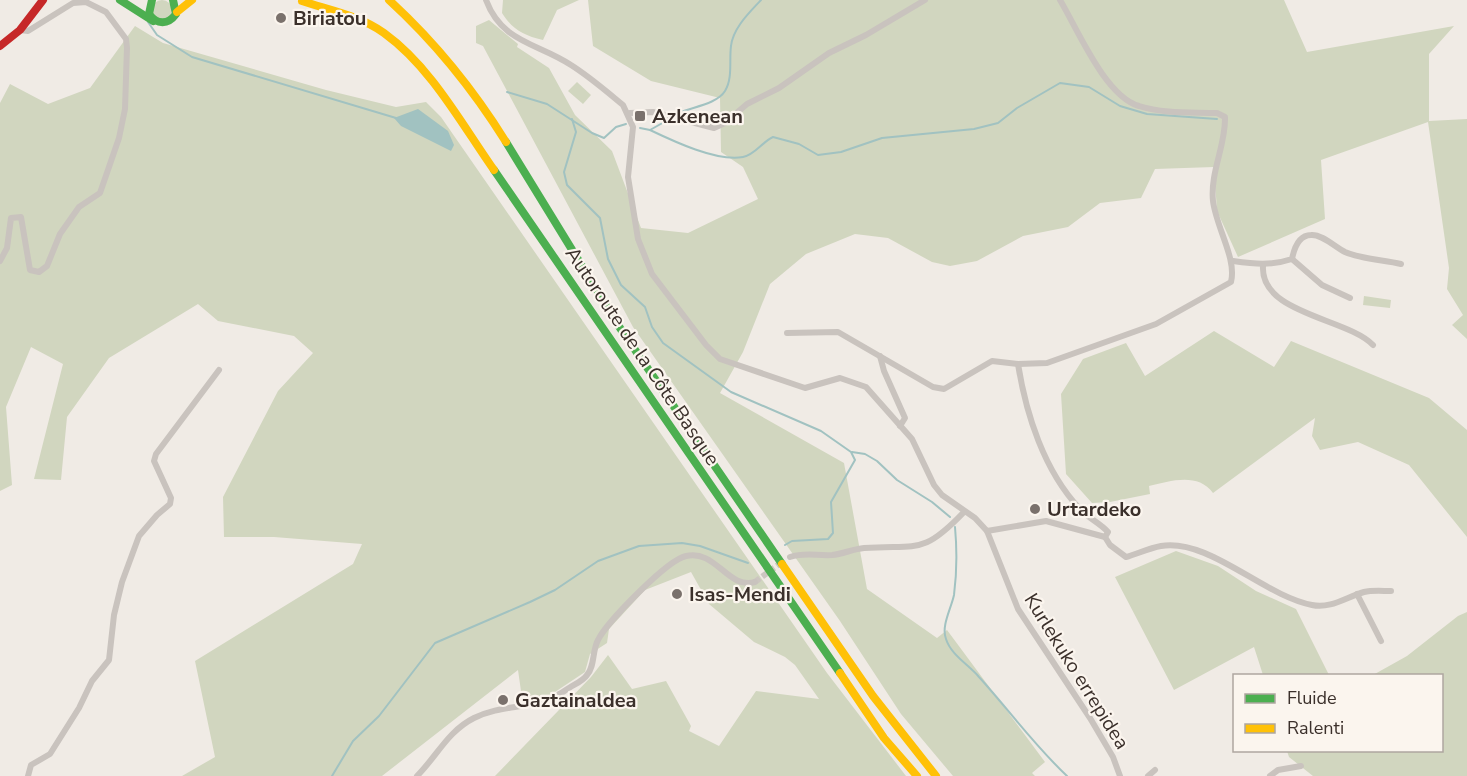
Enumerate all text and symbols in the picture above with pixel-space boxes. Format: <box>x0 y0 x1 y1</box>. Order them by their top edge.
place label: Biriatou <box>293 5 366 32</box>
marker: Biriatou <box>274 11 288 25</box>
place label: Azkenean <box>652 103 743 130</box>
marker: Azkenean <box>633 109 647 123</box>
street label: Autoroute de la Côte Basque <box>559 241 726 471</box>
place label: Urtardeko <box>1047 496 1141 523</box>
marker: Urtardeko <box>1028 502 1042 516</box>
place label: Isas-Mendi <box>689 581 791 608</box>
marker: Isas-Mendi <box>670 587 684 601</box>
street label: Kurlekuko errepidea <box>1018 588 1135 754</box>
legend <box>1233 674 1443 752</box>
text: Fluide <box>1287 686 1337 710</box>
place label: Gaztainaldea <box>515 687 637 714</box>
marker: Gaztainaldea <box>496 693 510 707</box>
text: Ralenti <box>1287 716 1344 740</box>

